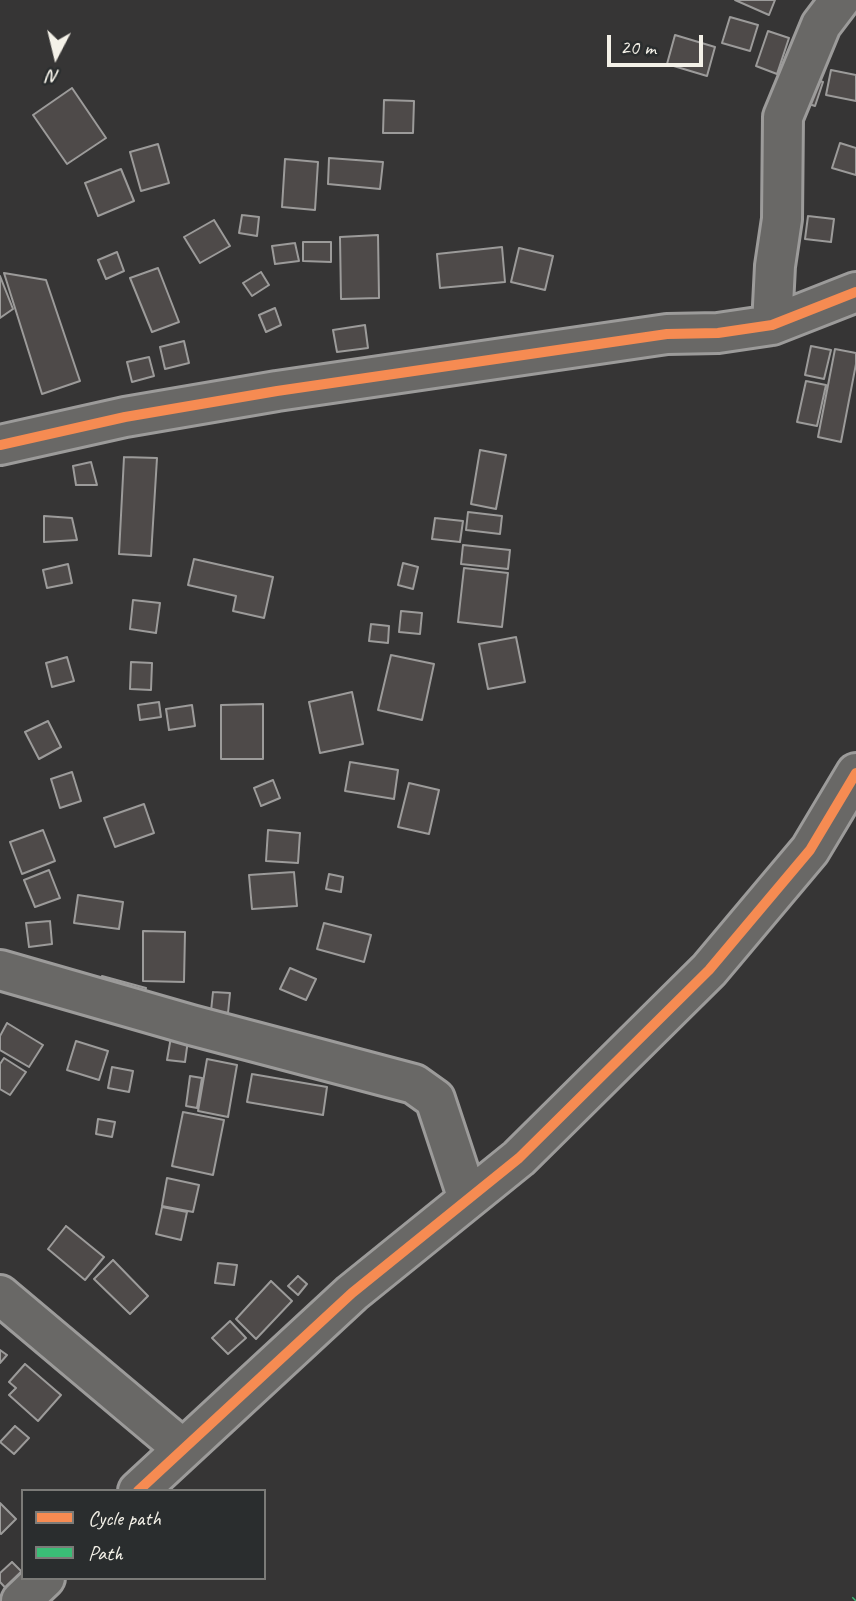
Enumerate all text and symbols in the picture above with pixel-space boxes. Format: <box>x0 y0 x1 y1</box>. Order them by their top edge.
north arrow <box>21 21 91 91</box>
scale bar <box>611 21 707 65</box>
text: 20 m <box>620 34 656 60</box>
text: N <box>46 64 61 89</box>
legend <box>21 1489 266 1580</box>
text: Cycle path <box>88 1505 161 1531</box>
text: Path <box>88 1540 123 1566</box>

